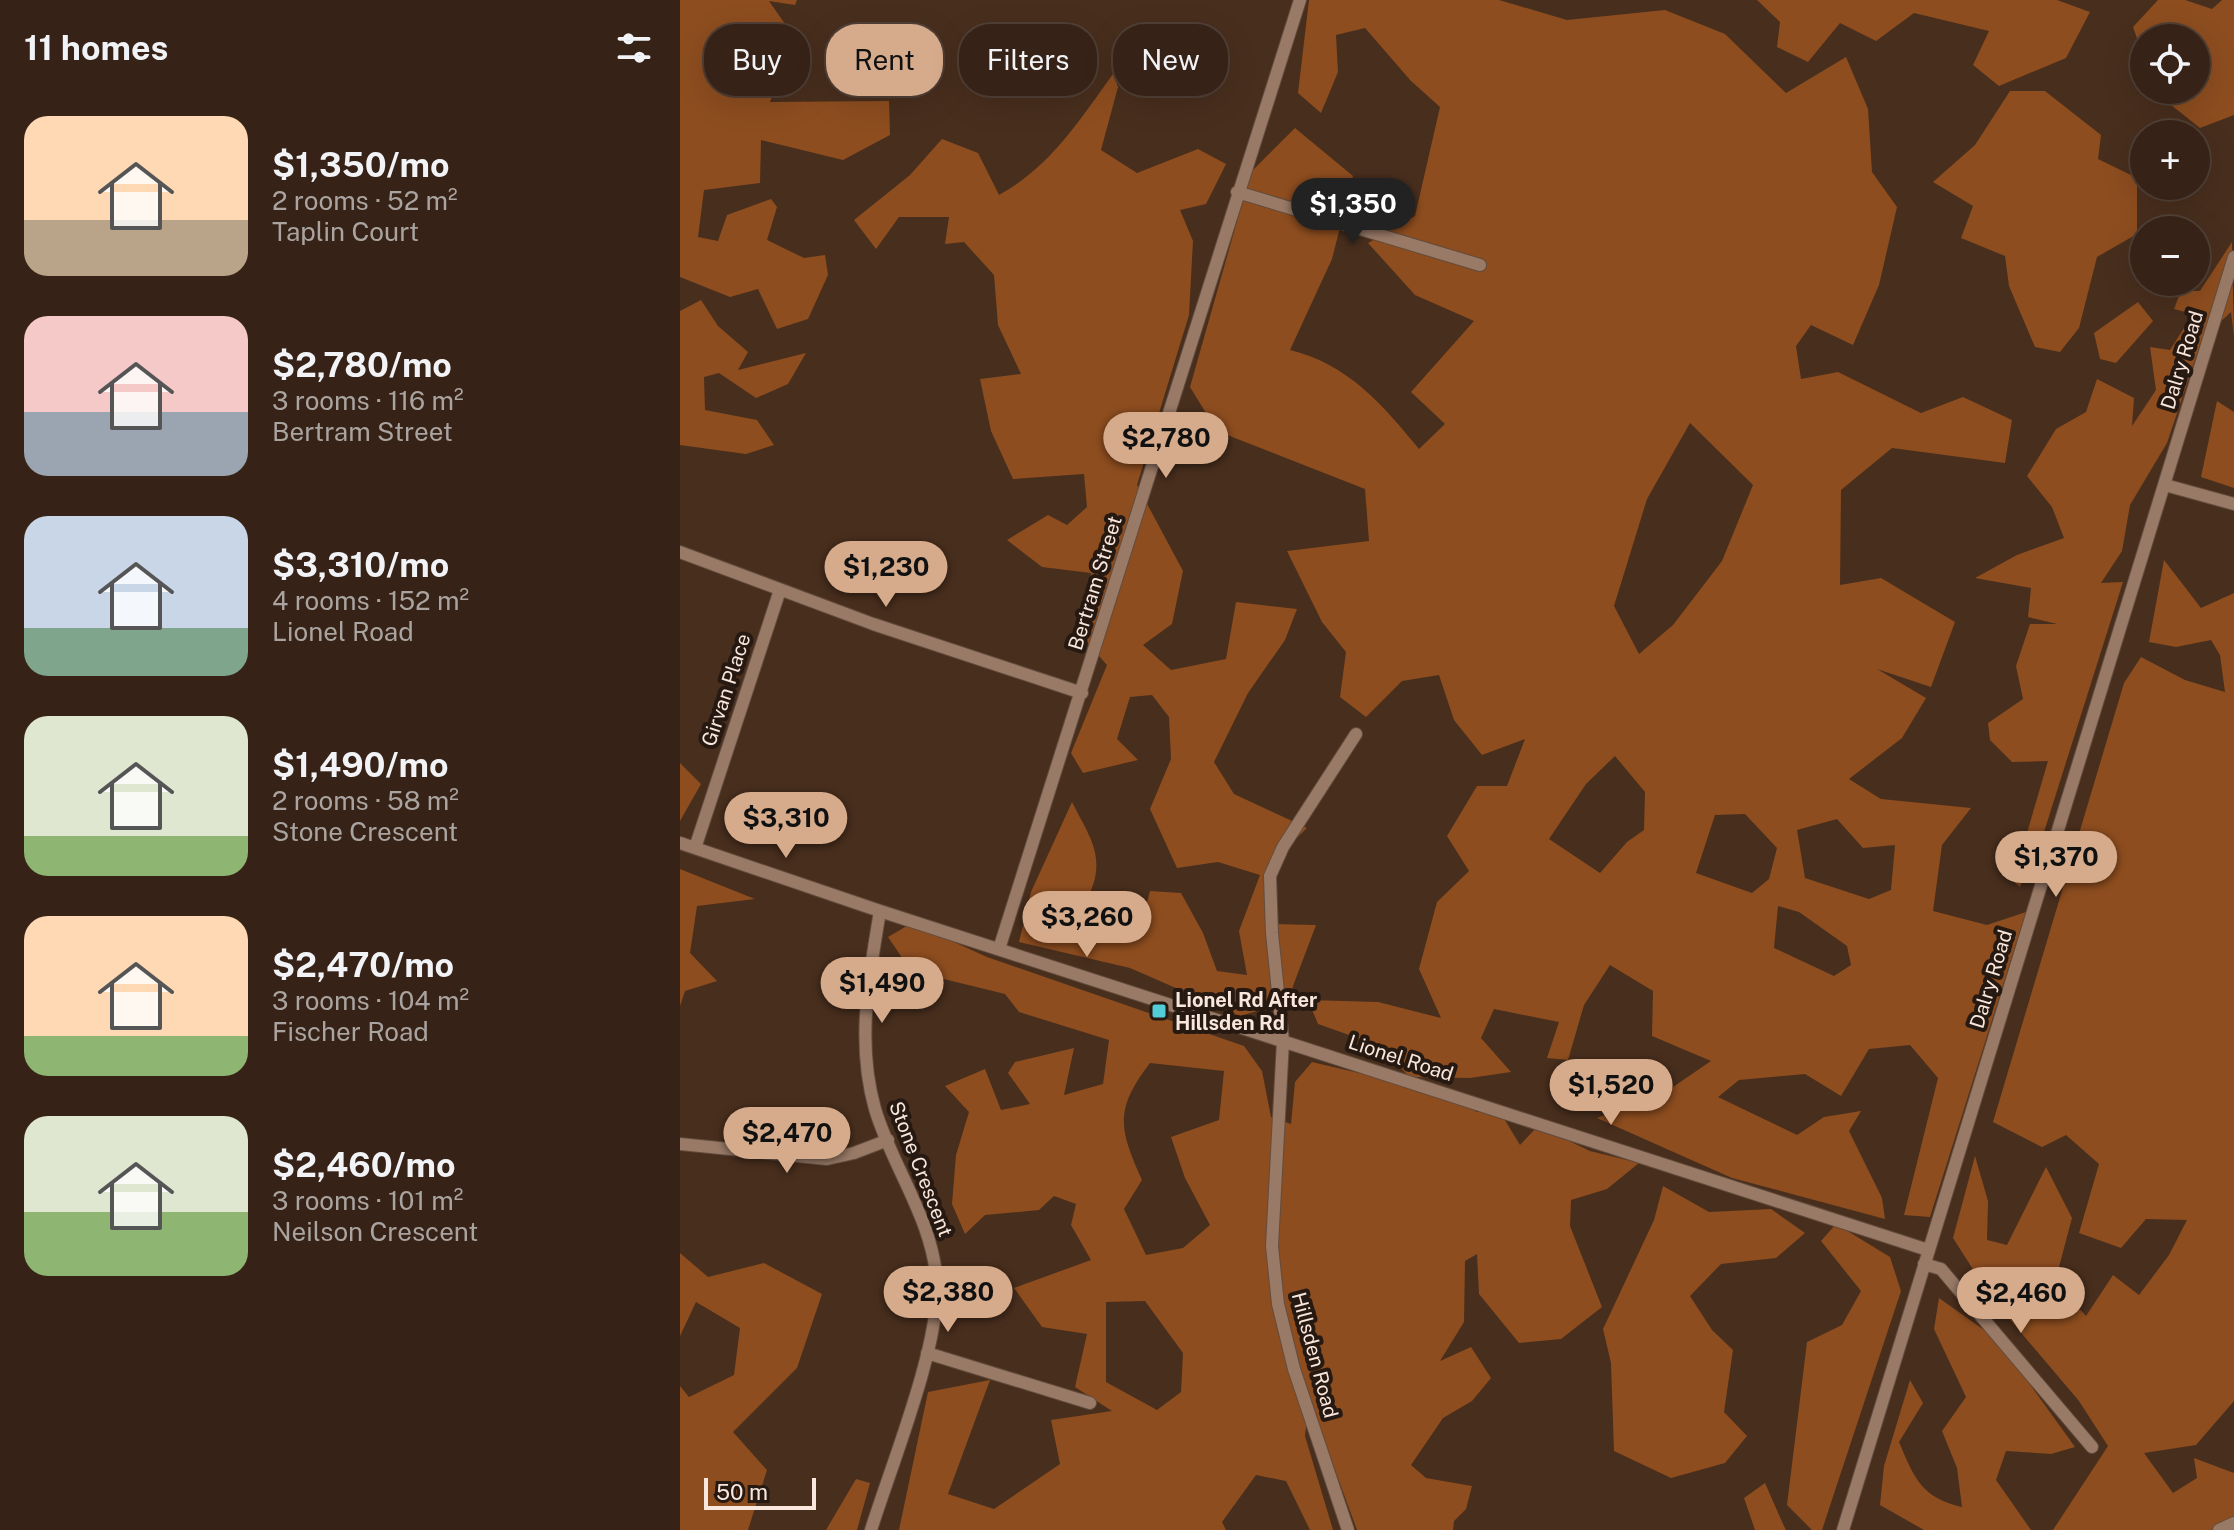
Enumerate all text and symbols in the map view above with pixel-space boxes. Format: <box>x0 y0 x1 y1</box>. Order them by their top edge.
chip: Buy <box>704 24 810 96</box>
chip: Rent <box>826 24 943 96</box>
chip: Filters <box>959 24 1097 96</box>
chip: New <box>1113 24 1228 96</box>
map controls <box>2130 24 2210 296</box>
button: locate <box>2130 24 2210 104</box>
icon: filters <box>612 26 656 70</box>
text: 11 homes <box>24 28 168 68</box>
button: + <box>2130 120 2210 200</box>
text: $1,350/mo <box>272 145 450 185</box>
icon: home <box>88 148 184 244</box>
pin: $1,350 <box>1288 178 1418 246</box>
text: 2 rooms · 52 m² <box>272 185 458 216</box>
text: $1,350 <box>1309 188 1397 219</box>
text: Taplin Court <box>272 216 419 247</box>
button: − <box>2130 216 2210 296</box>
street label: Dalry Road <box>2156 308 2208 412</box>
text: $2,780/mo <box>272 345 452 385</box>
icon: home <box>88 348 184 444</box>
text: 3 rooms · 116 m² <box>272 385 464 416</box>
pin: $2,780 <box>1101 412 1231 480</box>
text: Bertram Street <box>272 416 453 447</box>
text: $2,780 <box>1121 422 1211 453</box>
street label: Bertram Street <box>1063 513 1127 653</box>
pin: $1,230 <box>821 541 951 609</box>
text: $3,310/mo <box>272 545 449 585</box>
icon: home <box>88 548 184 644</box>
text: $1,230 <box>842 551 930 582</box>
text: 4 rooms · 152 m² <box>272 585 469 616</box>
text: Lionel Road <box>272 616 414 647</box>
street label: Girvan Place <box>697 631 755 749</box>
text: $1,490/mo <box>272 745 449 785</box>
icon: home <box>88 748 184 844</box>
text: 2 rooms · 58 m² <box>272 785 459 816</box>
pin: $3,310 <box>721 792 851 860</box>
text: $3,310 <box>742 802 830 833</box>
text: Stone Crescent <box>272 816 458 847</box>
pin: $1,370 <box>1991 831 2121 899</box>
text: $1,370 <box>2013 841 2099 872</box>
pin: $3,260 <box>1022 891 1152 959</box>
text: $3,260 <box>1040 901 1134 932</box>
street label: Dalry Road <box>1965 927 2017 1031</box>
text: $2,470/mo <box>272 945 454 985</box>
icon: home <box>88 948 184 1044</box>
pin: $1,490 <box>817 957 947 1025</box>
text: $1,490 <box>839 967 925 998</box>
text: 3 rooms · 104 m² <box>272 985 469 1016</box>
place label: Lionel Rd After Hillsden Rd <box>1175 988 1317 1035</box>
marker: Lionel Rd After Hillsden Rd <box>1150 1002 1168 1020</box>
text: Fischer Road <box>272 1016 429 1047</box>
street label: Lionel Road <box>1345 1030 1457 1086</box>
pin: $1,520 <box>1546 1059 1676 1127</box>
text: $1,520 <box>1568 1069 1654 1100</box>
street label: Stone Crescent <box>884 1098 958 1240</box>
pin: $2,470 <box>722 1107 852 1175</box>
text: $2,470 <box>741 1117 833 1148</box>
text: $2,460/mo <box>272 1145 456 1185</box>
icon: home <box>88 1148 184 1244</box>
text: 3 rooms · 101 m² <box>272 1185 463 1216</box>
text: Neilson Crescent <box>272 1216 478 1247</box>
pin: $2,380 <box>883 1266 1013 1334</box>
pin: $2,460 <box>1956 1267 2086 1335</box>
text: $2,380 <box>902 1276 994 1307</box>
text: $2,460 <box>1975 1277 2067 1308</box>
street label: Hillsden Road <box>1287 1290 1343 1420</box>
scale bar <box>704 1474 816 1510</box>
text: 50 m <box>716 1479 768 1505</box>

